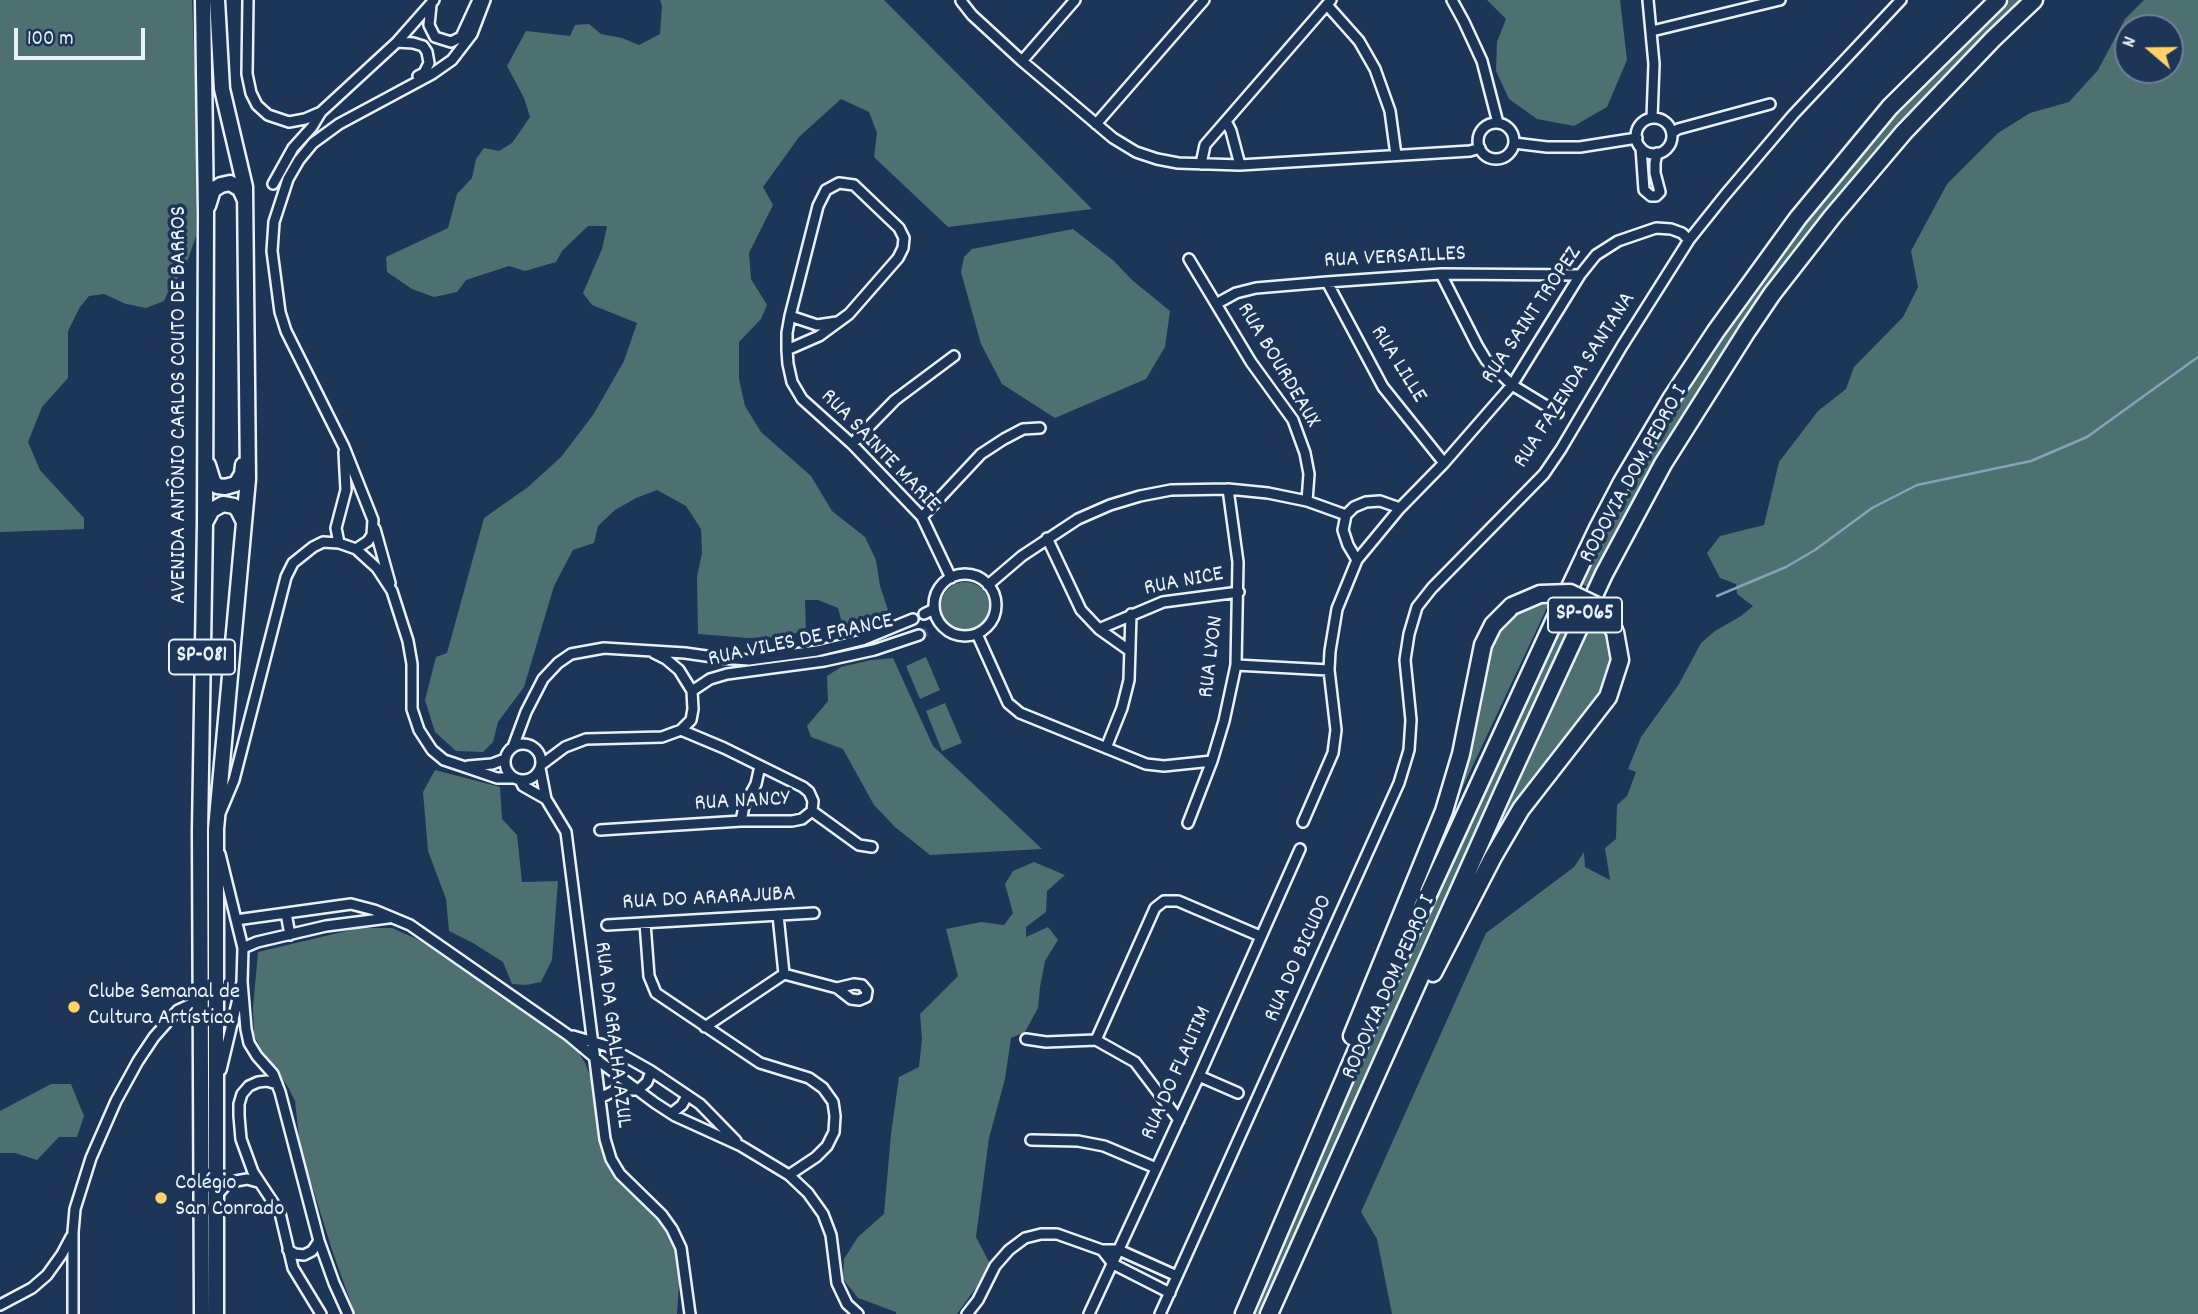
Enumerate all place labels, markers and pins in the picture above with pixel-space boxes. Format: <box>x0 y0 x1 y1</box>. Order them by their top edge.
place label: Clube Semanal de Cultura Artística <box>88 980 240 1034</box>
marker: Clube Semanal de Cultura Artística <box>66 999 82 1015</box>
place label: Colégio San Conrado <box>175 1171 284 1225</box>
marker: Colégio San Conrado <box>153 1190 169 1206</box>

